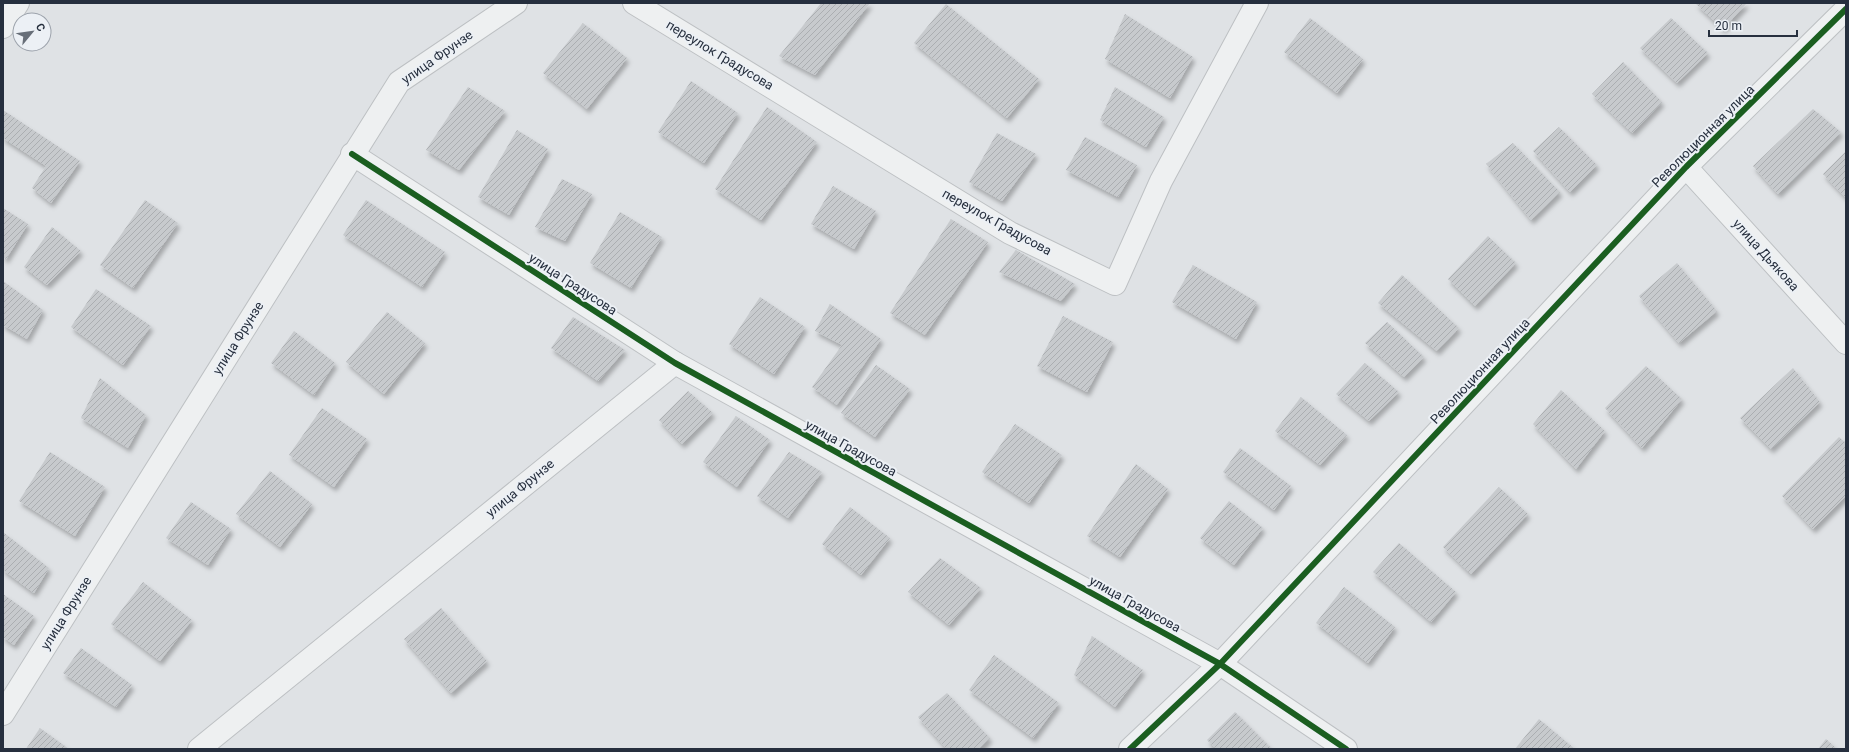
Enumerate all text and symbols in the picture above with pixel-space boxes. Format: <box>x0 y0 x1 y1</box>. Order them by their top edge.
north arrow <box>12 12 52 52</box>
scale bar <box>1709 12 1797 38</box>
street label: переулок Градусова <box>664 17 776 93</box>
text: 20 m <box>1715 19 1742 33</box>
text: С <box>33 21 48 34</box>
street label: улица Фрунзе <box>399 27 476 87</box>
street label: Революционная улица <box>1649 82 1757 190</box>
street label: переулок Градусова <box>940 186 1054 258</box>
street label: улица Дьякова <box>1730 216 1802 294</box>
street label: улица Градусова <box>526 250 620 318</box>
street label: улица Фрунзе <box>210 299 266 377</box>
street label: Революционная улица <box>1427 315 1533 427</box>
street label: улица Градусова <box>803 417 899 479</box>
street label: улица Фрунзе <box>483 456 557 520</box>
street label: улица Градусова <box>1087 573 1183 635</box>
street label: улица Фрунзе <box>38 574 94 652</box>

